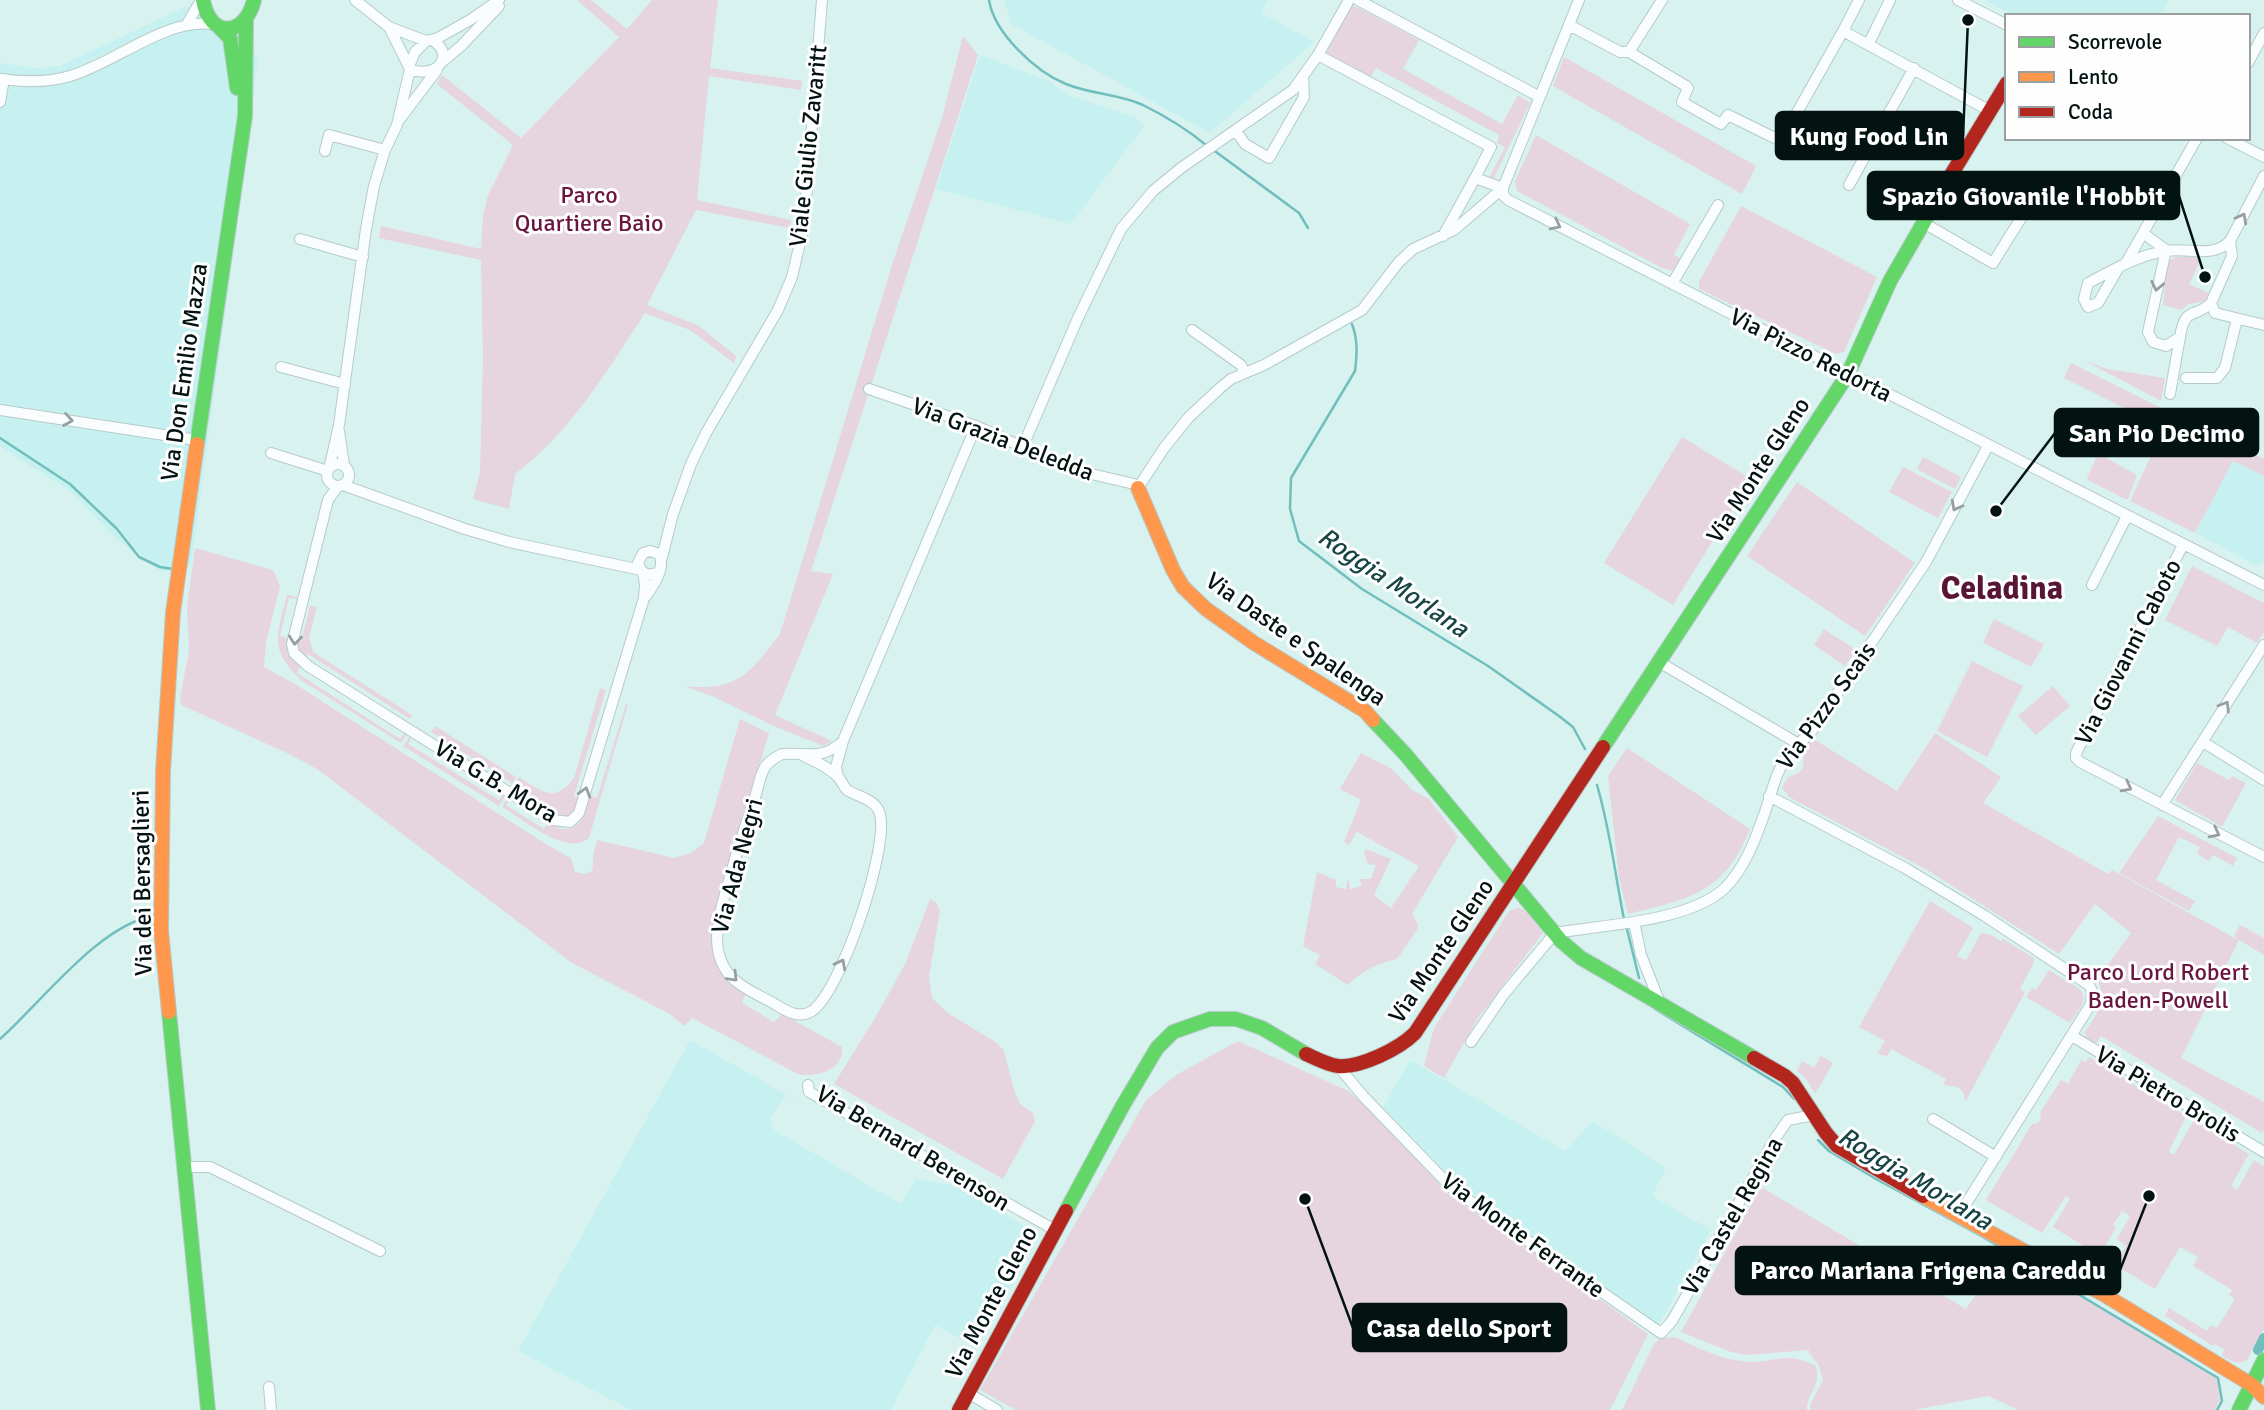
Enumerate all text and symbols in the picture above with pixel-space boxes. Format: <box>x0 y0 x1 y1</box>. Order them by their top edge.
legend <box>2005 14 2250 140</box>
text: Scorrevole <box>2068 29 2162 55</box>
street label: Viale Giulio Zavaritt <box>782 43 834 249</box>
text: Lento <box>2068 64 2118 90</box>
text: Coda <box>2068 99 2113 125</box>
callout: Kung Food Lin <box>1776 112 1963 159</box>
text: Kung Food Lin <box>1790 121 1948 153</box>
callout: Spazio Giovanile l'Hobbit <box>1868 172 2179 219</box>
park label: Parco Quartiere Baio <box>515 180 663 238</box>
text: Spazio Giovanile l'Hobbit <box>1883 181 2166 213</box>
one-way arrow <box>2233 213 2247 225</box>
one-way arrow <box>1549 216 1561 230</box>
street label: Via Don Emilio Mazza <box>154 261 214 483</box>
one-way arrow <box>2151 280 2166 292</box>
street label: Via Pizzo Redorta <box>1725 301 1897 409</box>
street label: Via Grazia Deledda <box>908 390 1098 488</box>
street label: Via Monte Gleno <box>1700 391 1816 549</box>
callout: San Pio Decimo <box>2055 409 2258 456</box>
one-way arrow <box>62 412 73 427</box>
text: San Pio Decimo <box>2069 418 2245 450</box>
one-way arrow <box>1951 499 1964 511</box>
water label: Roggia Morlana <box>1312 521 1475 645</box>
street label: Via Giovanni Caboto <box>2068 554 2188 750</box>
street label: Via Daste e Spalenga <box>1200 565 1392 713</box>
district label: Celadina <box>1941 569 2063 608</box>
one-way arrow <box>287 634 302 646</box>
street label: Via Pizzo Scais <box>1770 636 1882 776</box>
one-way arrow <box>2217 701 2230 714</box>
street label: Via G.B. Mora <box>429 733 563 829</box>
one-way arrow <box>2120 778 2132 792</box>
one-way arrow <box>577 786 592 798</box>
street label: Via dei Bersaglieri <box>125 790 159 976</box>
street label: Via Ada Negri <box>705 795 769 937</box>
one-way arrow <box>2208 824 2220 838</box>
street label: Via Monte Gleno <box>1382 873 1500 1029</box>
park label: Parco Lord Robert Baden-Powell <box>2067 957 2249 1015</box>
one-way arrow <box>833 958 846 971</box>
one-way arrow <box>725 969 738 982</box>
street label: Via Pietro Brolis <box>2090 1039 2246 1149</box>
street label: Via Bernard Berenson <box>811 1078 1015 1218</box>
water label: Roggia Morlana <box>1832 1120 1999 1238</box>
street label: Via Castel Regina <box>1675 1132 1789 1300</box>
street label: Via Monte Ferrante <box>1435 1166 1611 1304</box>
street label: Via Monte Gleno <box>938 1221 1044 1383</box>
callout: Parco Mariana Frigena Careddu <box>1736 1247 2120 1294</box>
text: Parco Mariana Frigena Careddu <box>1750 1255 2106 1287</box>
callout: Casa dello Sport <box>1353 1304 1566 1351</box>
text: Casa dello Sport <box>1367 1313 1552 1345</box>

